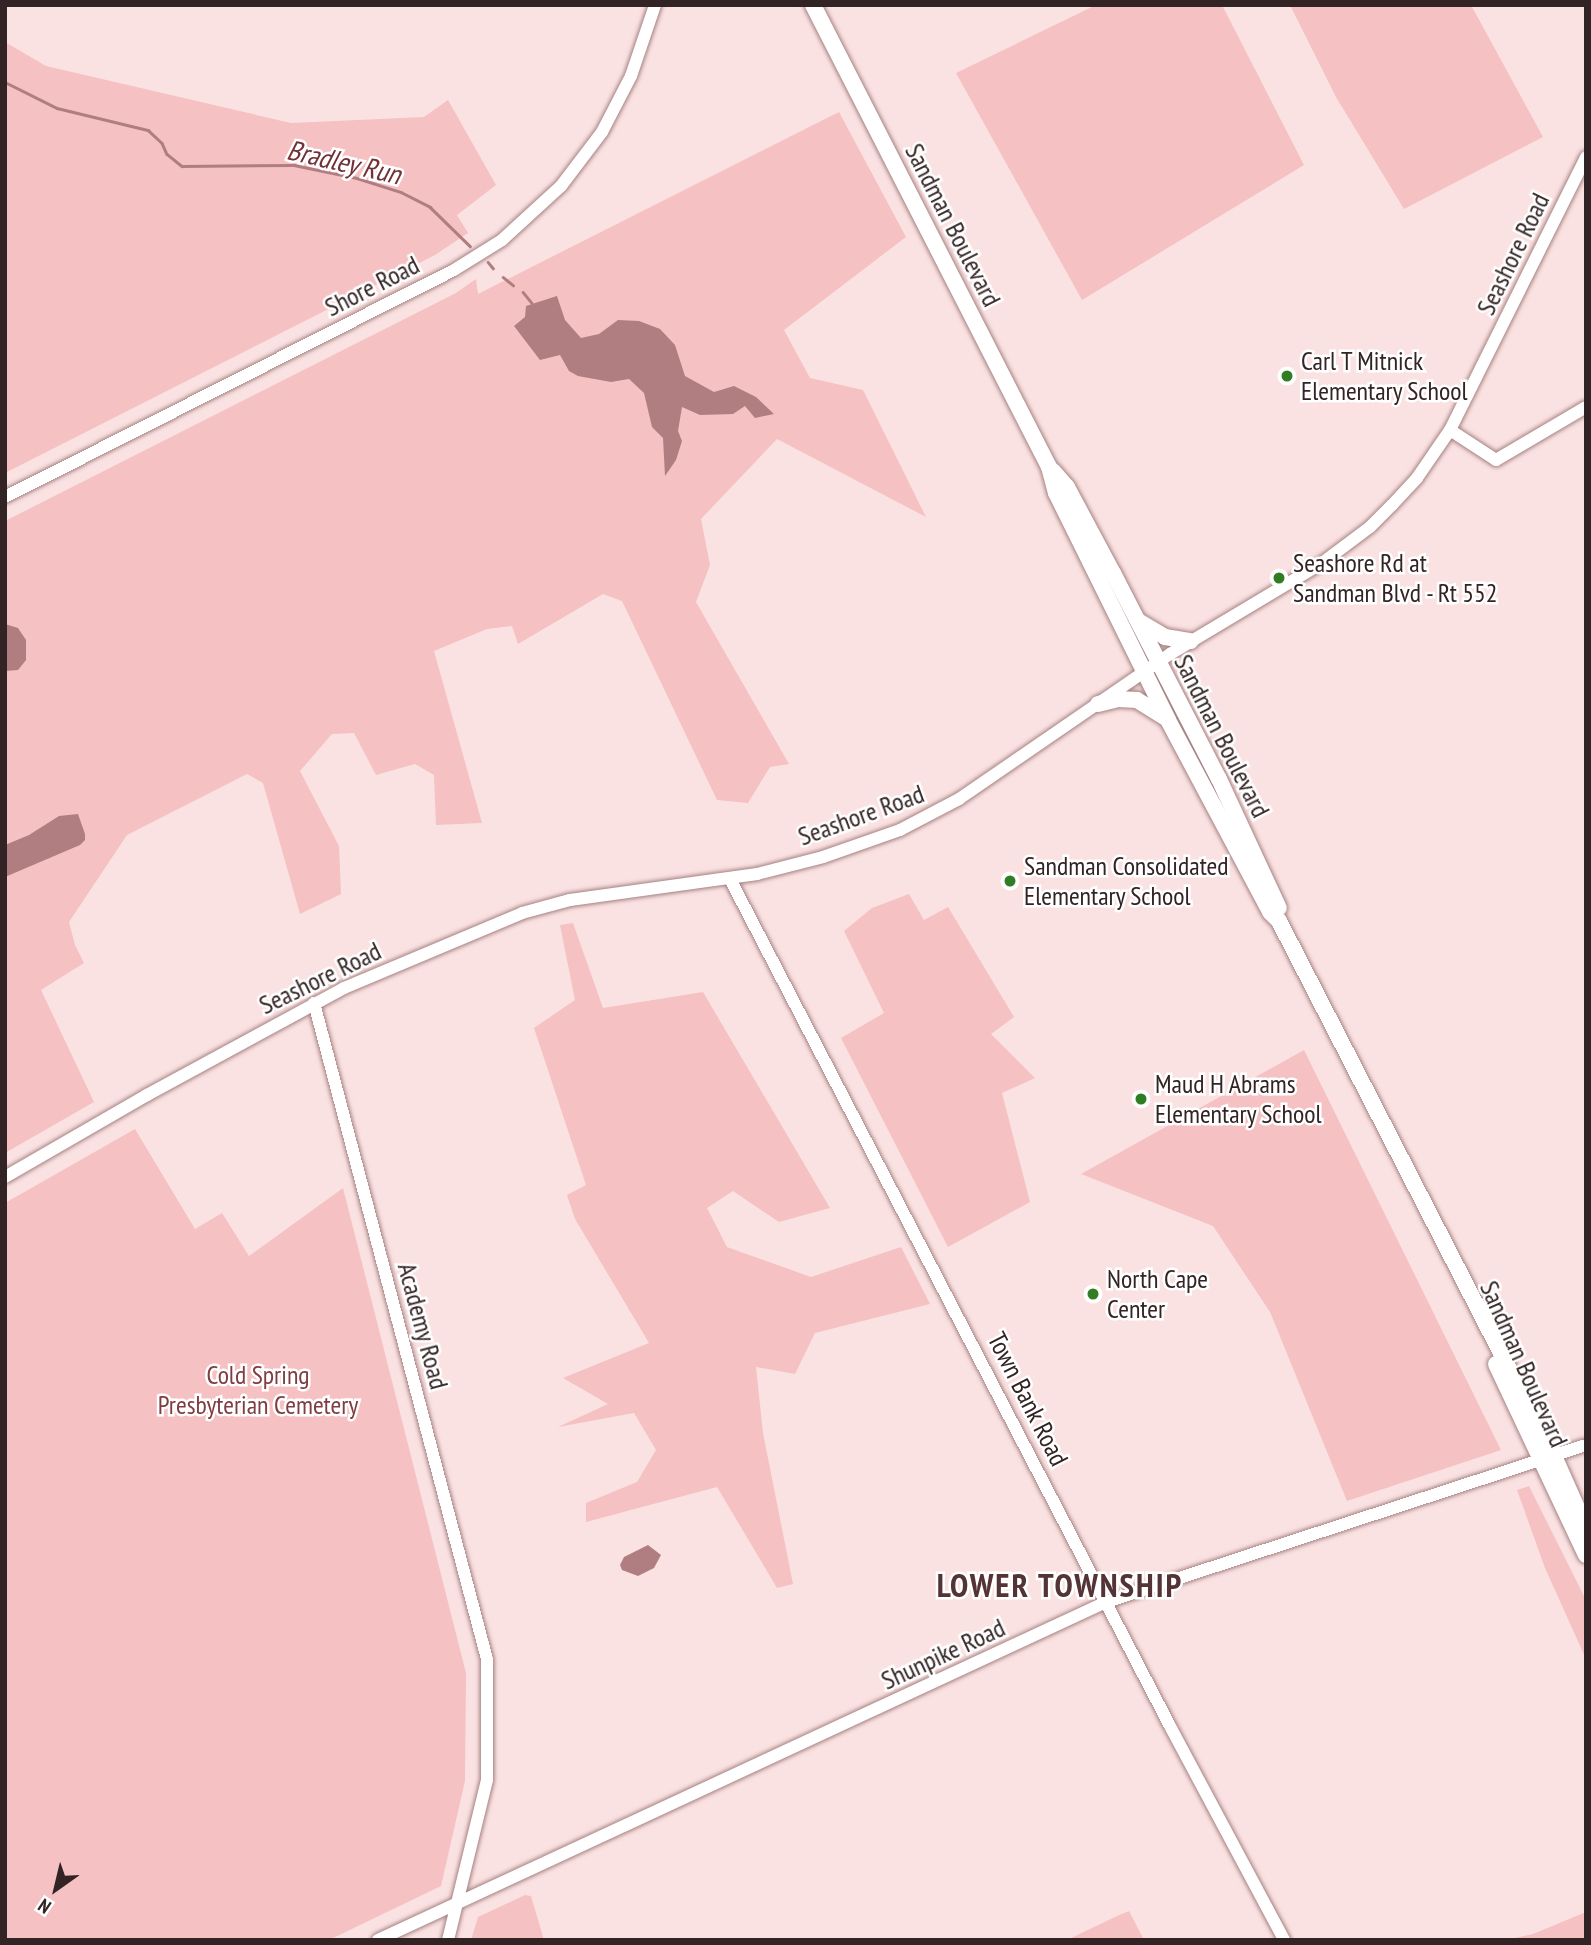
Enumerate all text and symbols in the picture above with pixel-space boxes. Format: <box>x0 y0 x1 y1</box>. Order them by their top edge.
water label: Bradley Run <box>284 133 404 191</box>
street label: Sandman Boulevard <box>899 138 1007 312</box>
street label: Seashore Road <box>1470 188 1556 320</box>
street label: Shore Road <box>320 249 424 323</box>
place label: Carl T Mitnick Elementary School <box>1301 345 1468 406</box>
marker: Carl T Mitnick Elementary School <box>1279 368 1295 384</box>
place label: Seashore Rd at Sandman Blvd - Rt 552 <box>1293 547 1499 608</box>
marker: Seashore Rd at Sandman Blvd - Rt 552 <box>1271 570 1287 586</box>
street label: Sandman Boulevard <box>1168 649 1276 823</box>
street label: Seashore Road <box>794 778 928 852</box>
place label: Sandman Consolidated Elementary School <box>1024 850 1229 912</box>
marker: Sandman Consolidated Elementary School <box>1002 873 1018 889</box>
street label: Seashore Road <box>254 935 386 1021</box>
place label: Maud H Abrams Elementary School <box>1155 1068 1322 1130</box>
marker: Maud H Abrams Elementary School <box>1133 1091 1149 1107</box>
street label: Academy Road <box>391 1259 455 1393</box>
place label: North Cape Center <box>1107 1263 1208 1324</box>
street label: Sandman Boulevard <box>1473 1276 1575 1452</box>
marker: North Cape Center <box>1085 1286 1101 1302</box>
street label: Town Bank Road <box>981 1327 1075 1471</box>
park label: Cold Spring Presbyterian Cemetery <box>158 1359 358 1420</box>
district label: LOWER TOWNSHIP <box>938 1565 1182 1605</box>
street label: Shunpike Road <box>876 1612 1010 1696</box>
north arrow <box>21 1854 91 1924</box>
text: N <box>33 1894 55 1919</box>

